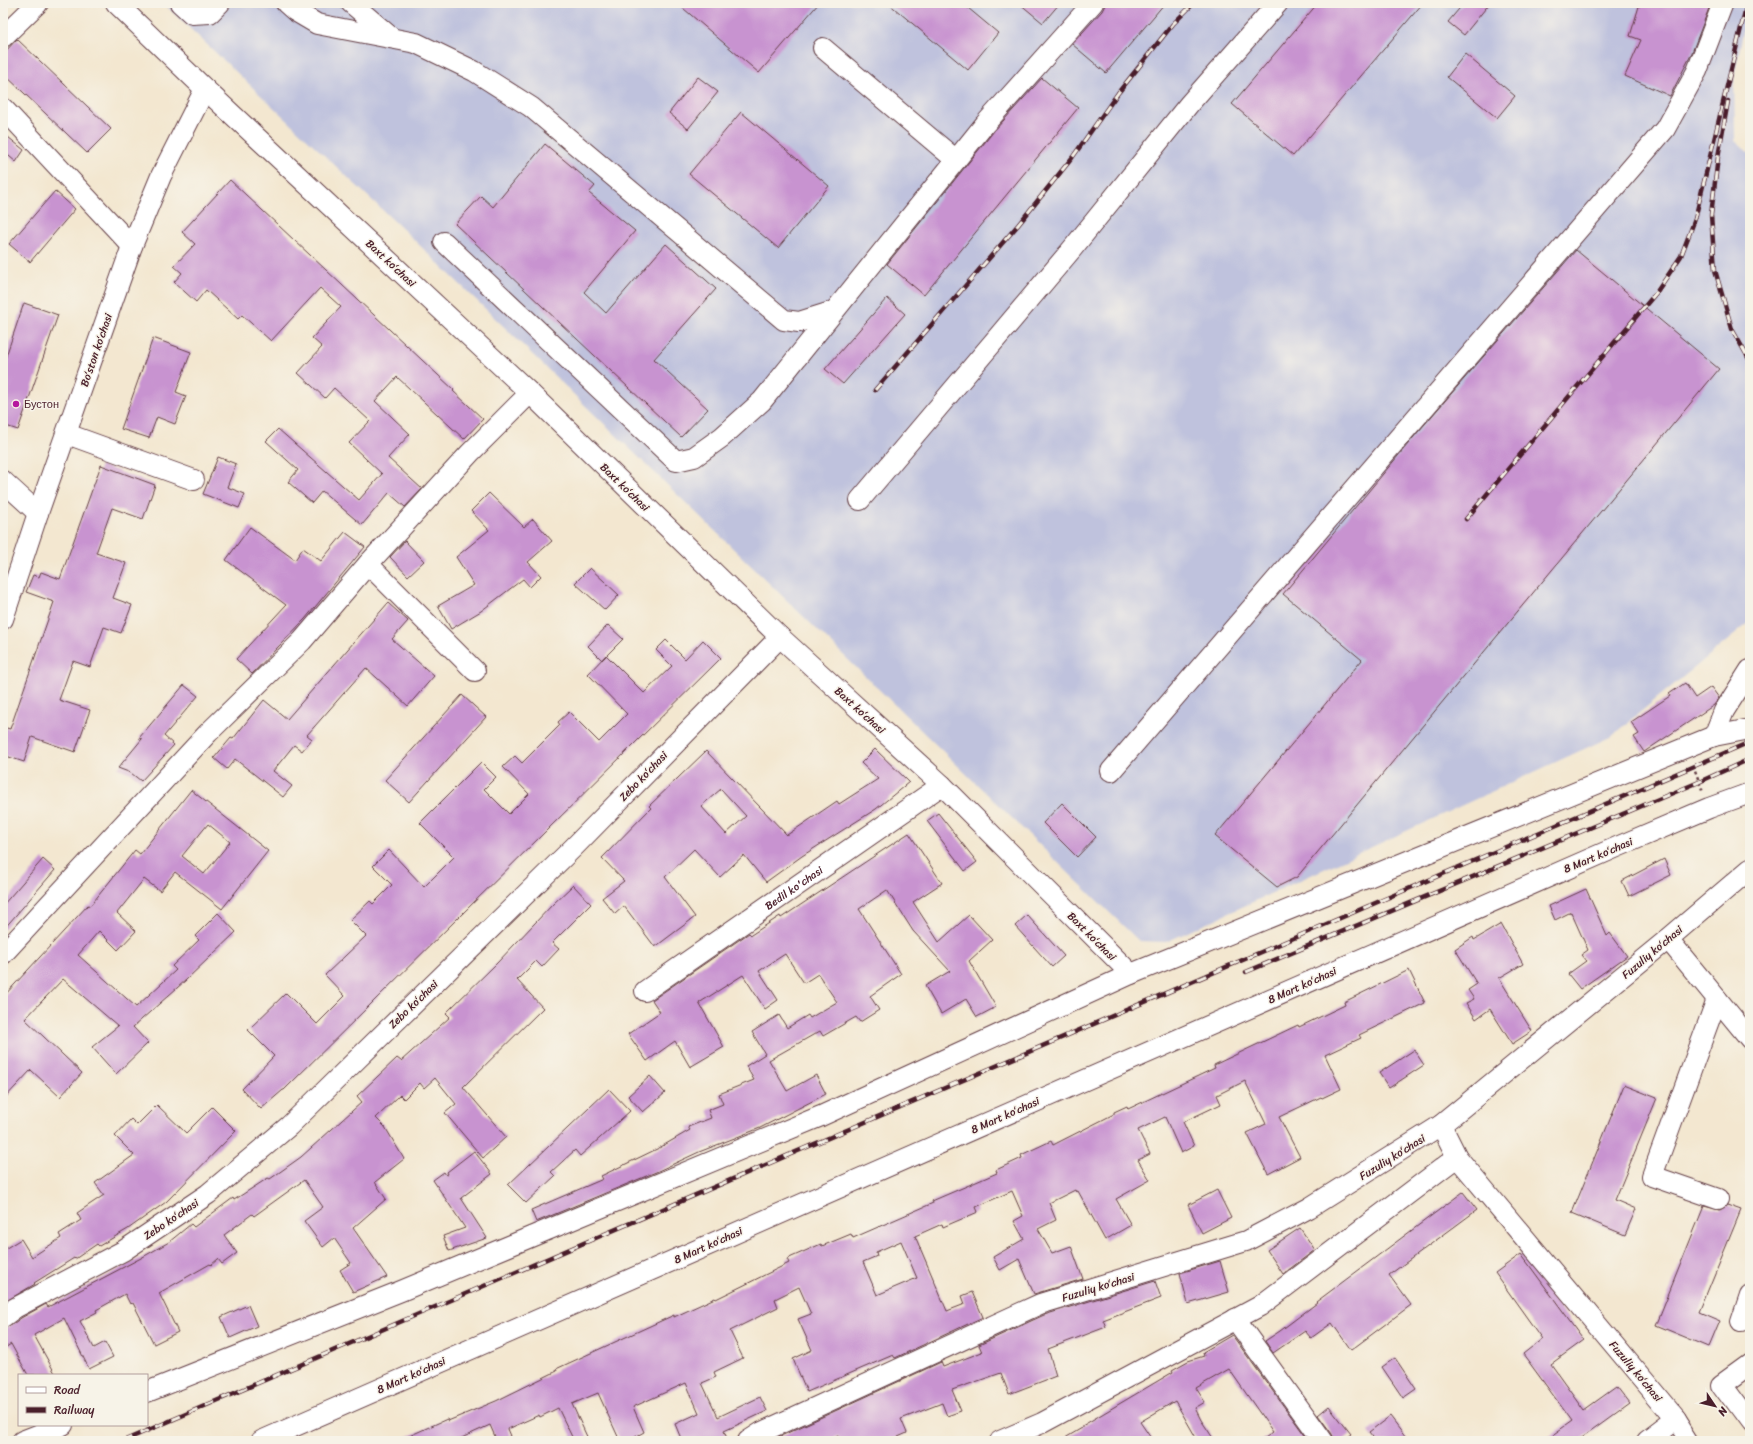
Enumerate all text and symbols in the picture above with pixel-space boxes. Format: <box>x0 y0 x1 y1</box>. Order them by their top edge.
street label: Baxt koʻchasi <box>361 235 421 293</box>
street label: Boʻston koʻchasi <box>75 310 118 389</box>
place label: Бустон <box>24 395 59 414</box>
marker: Бустон <box>11 399 21 409</box>
street label: Baxt koʻchasi <box>595 458 655 517</box>
street label: Baxt koʻchasi <box>830 682 890 739</box>
street label: Zebo koʻchasi <box>614 746 673 806</box>
street label: 8 Mart koʻchasi <box>1560 832 1637 879</box>
street label: Bedil ko'chasi <box>761 861 828 915</box>
street label: Baxt koʻchasi <box>1063 907 1121 966</box>
street label: Fuzuliy koʻchasi <box>1617 920 1688 984</box>
street label: 8 Mart koʻchasi <box>1265 961 1341 1009</box>
street label: Zebo koʻchasi <box>384 975 444 1033</box>
street label: 8 Mart koʻchasi <box>968 1091 1044 1139</box>
street label: Fuzuliy koʻchasi <box>1355 1129 1430 1185</box>
street label: Zebo koʻchasi <box>140 1193 204 1245</box>
street label: 8 Mart koʻchasi <box>671 1221 747 1269</box>
street label: Fuzuliy koʻchasi <box>1059 1267 1138 1308</box>
street label: Fuzuliy koʻchasi <box>1604 1336 1668 1407</box>
street label: 8 Mart koʻchasi <box>374 1351 450 1399</box>
legend <box>18 1374 148 1426</box>
text: Road <box>54 1379 81 1401</box>
north arrow <box>1695 1386 1735 1426</box>
text: Railway <box>54 1399 95 1421</box>
text: N <box>1713 1402 1733 1420</box>

